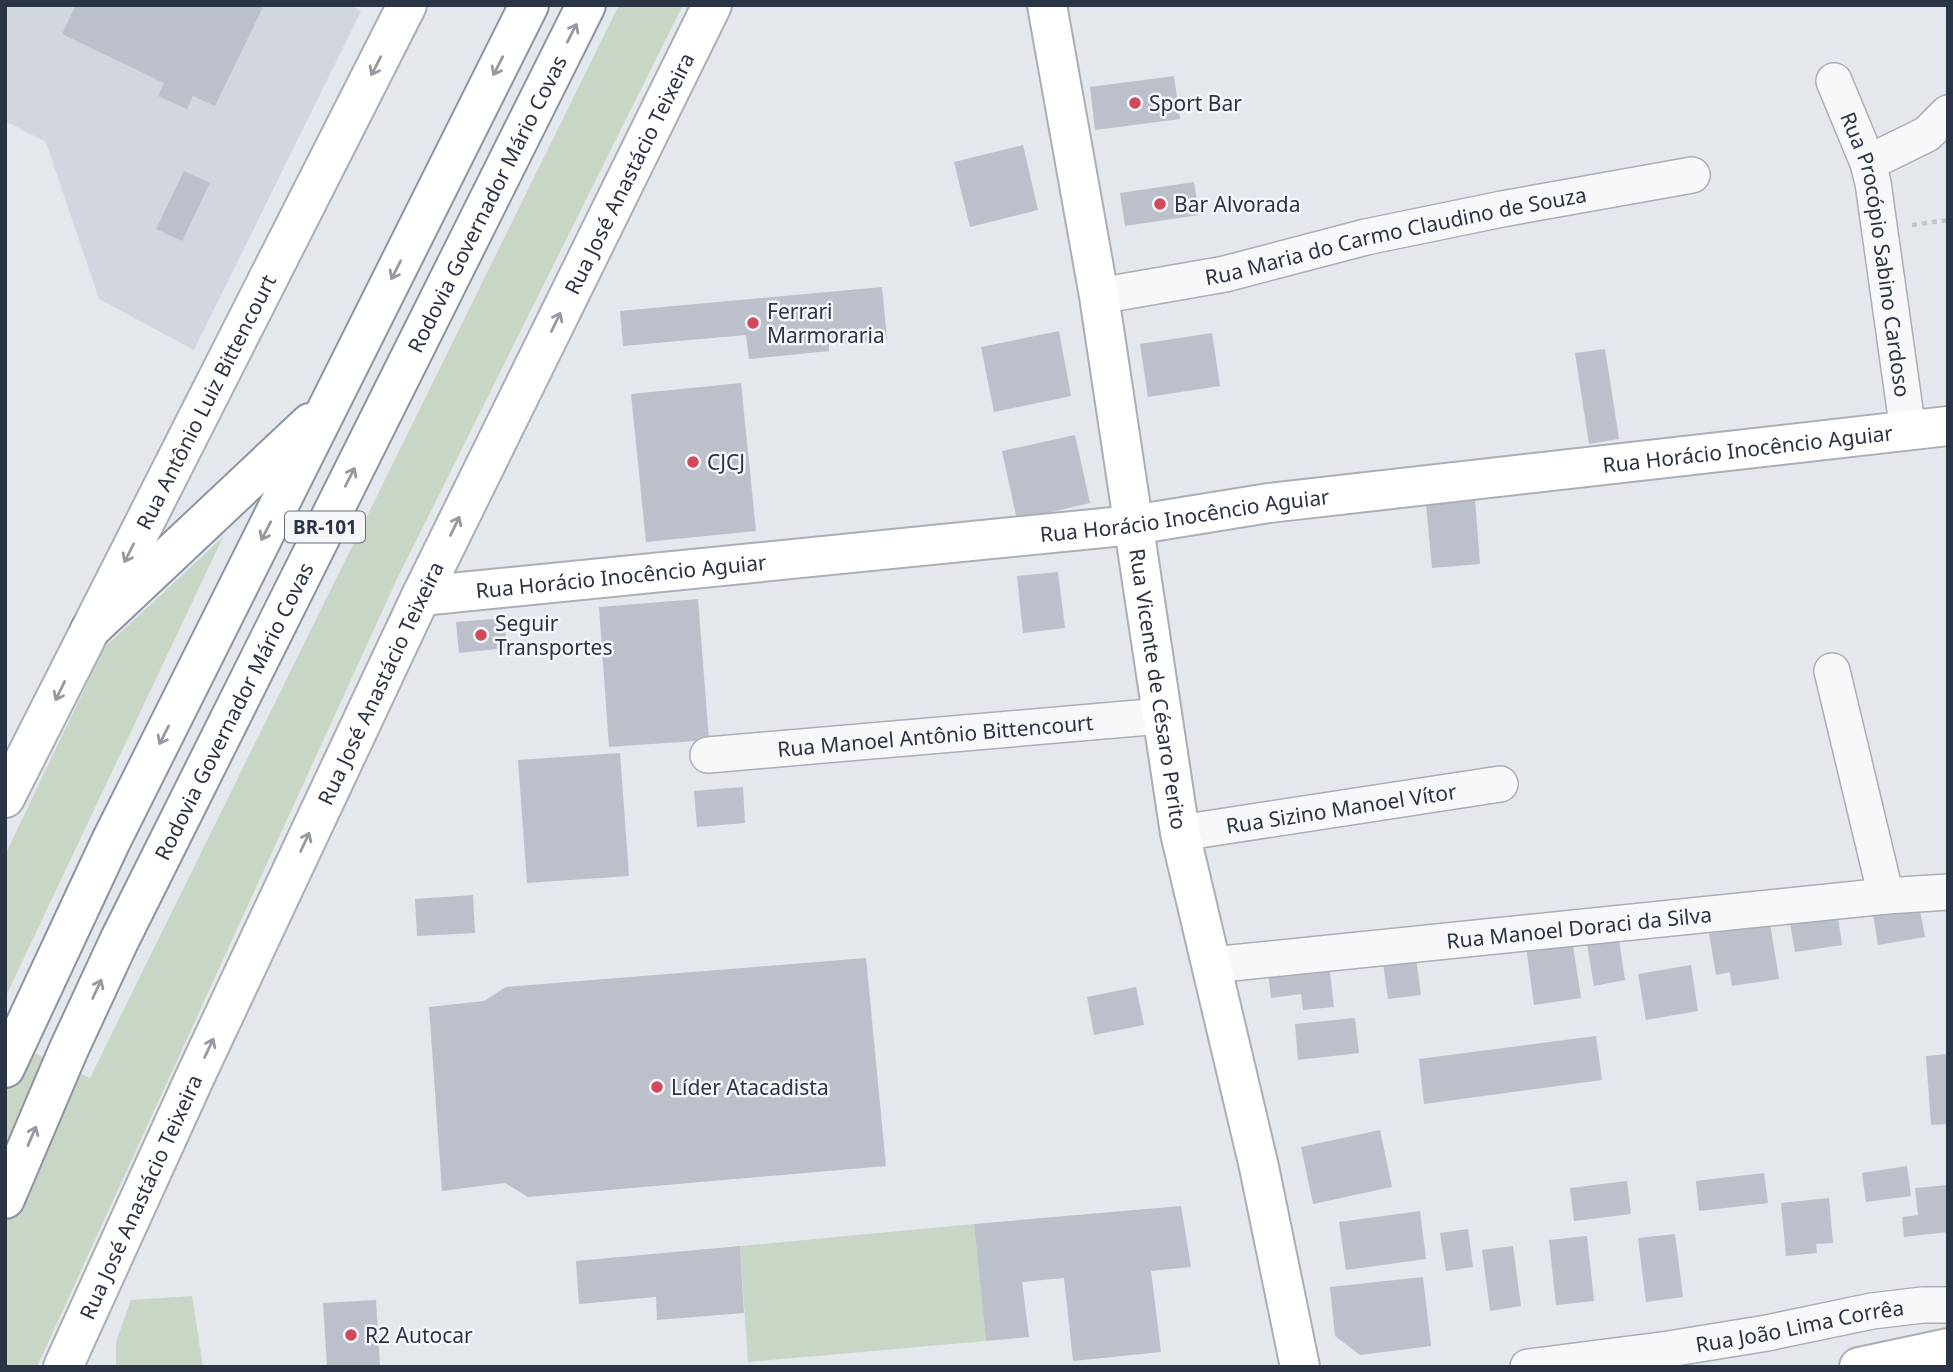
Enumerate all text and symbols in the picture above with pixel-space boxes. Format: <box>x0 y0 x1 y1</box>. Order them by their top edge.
one-way arrow <box>566 23 580 44</box>
street label: Rua José Anastácio Teixeira <box>558 48 700 299</box>
street label: Rodovia Governador Mário Covas <box>401 50 573 357</box>
one-way arrow <box>369 55 383 76</box>
one-way arrow <box>491 55 505 76</box>
place label: Sport Bar <box>1149 89 1242 117</box>
marker: Sport Bar <box>1127 95 1143 111</box>
street label: Rua Procópio Sabino Cardoso <box>1834 108 1917 399</box>
street label: Rua Maria do Carmo Claudino de Souza <box>1203 180 1589 291</box>
place label: Bar Alvorada <box>1174 190 1301 218</box>
marker: Bar Alvorada <box>1152 196 1168 212</box>
one-way arrow <box>389 259 403 280</box>
street label: Rua Antônio Luiz Bittencourt <box>129 269 282 534</box>
place label: Ferrari Marmoraria <box>767 297 885 349</box>
one-way arrow <box>549 312 563 333</box>
marker: Ferrari Marmoraria <box>745 315 761 331</box>
street label: Rua Horácio Inocêncio Aguiar <box>1601 418 1895 479</box>
place label: CJCJ <box>707 448 745 476</box>
marker: CJCJ <box>685 454 701 470</box>
one-way arrow <box>343 467 357 488</box>
street label: Rua Horácio Inocêncio Aguiar <box>1039 482 1331 548</box>
road number: BR-101 <box>285 512 365 542</box>
one-way arrow <box>449 516 463 537</box>
one-way arrow <box>258 520 272 541</box>
one-way arrow <box>122 542 136 563</box>
street label: Rua Vicente de Césaro Perito <box>1123 547 1193 831</box>
street label: Rua Horácio Inocêncio Aguiar <box>474 548 768 604</box>
street label: Rua José Anastácio Teixeira <box>311 557 450 809</box>
street label: Rodovia Governador Mário Covas <box>148 558 320 865</box>
place label: Seguir Transportes <box>495 609 612 661</box>
marker: Seguir Transportes <box>473 627 489 643</box>
one-way arrow <box>52 680 66 701</box>
street label: Rua Manoel Antônio Bittencourt <box>776 708 1095 763</box>
one-way arrow <box>156 724 170 745</box>
street label: Rua Sizino Manoel Vítor <box>1224 777 1459 840</box>
one-way arrow <box>299 832 312 853</box>
street label: Rua Manoel Doraci da Silva <box>1445 900 1713 955</box>
one-way arrow <box>91 979 104 1000</box>
one-way arrow <box>202 1038 216 1059</box>
street label: Rua José Anastácio Teixeira <box>73 1070 208 1324</box>
place label: Líder Atacadista <box>671 1073 829 1101</box>
marker: Líder Atacadista <box>649 1079 665 1095</box>
one-way arrow <box>26 1126 39 1147</box>
street label: Rua João Lima Corrêa <box>1693 1293 1906 1358</box>
place label: R2 Autocar <box>365 1321 473 1349</box>
marker: R2 Autocar <box>343 1327 359 1343</box>

